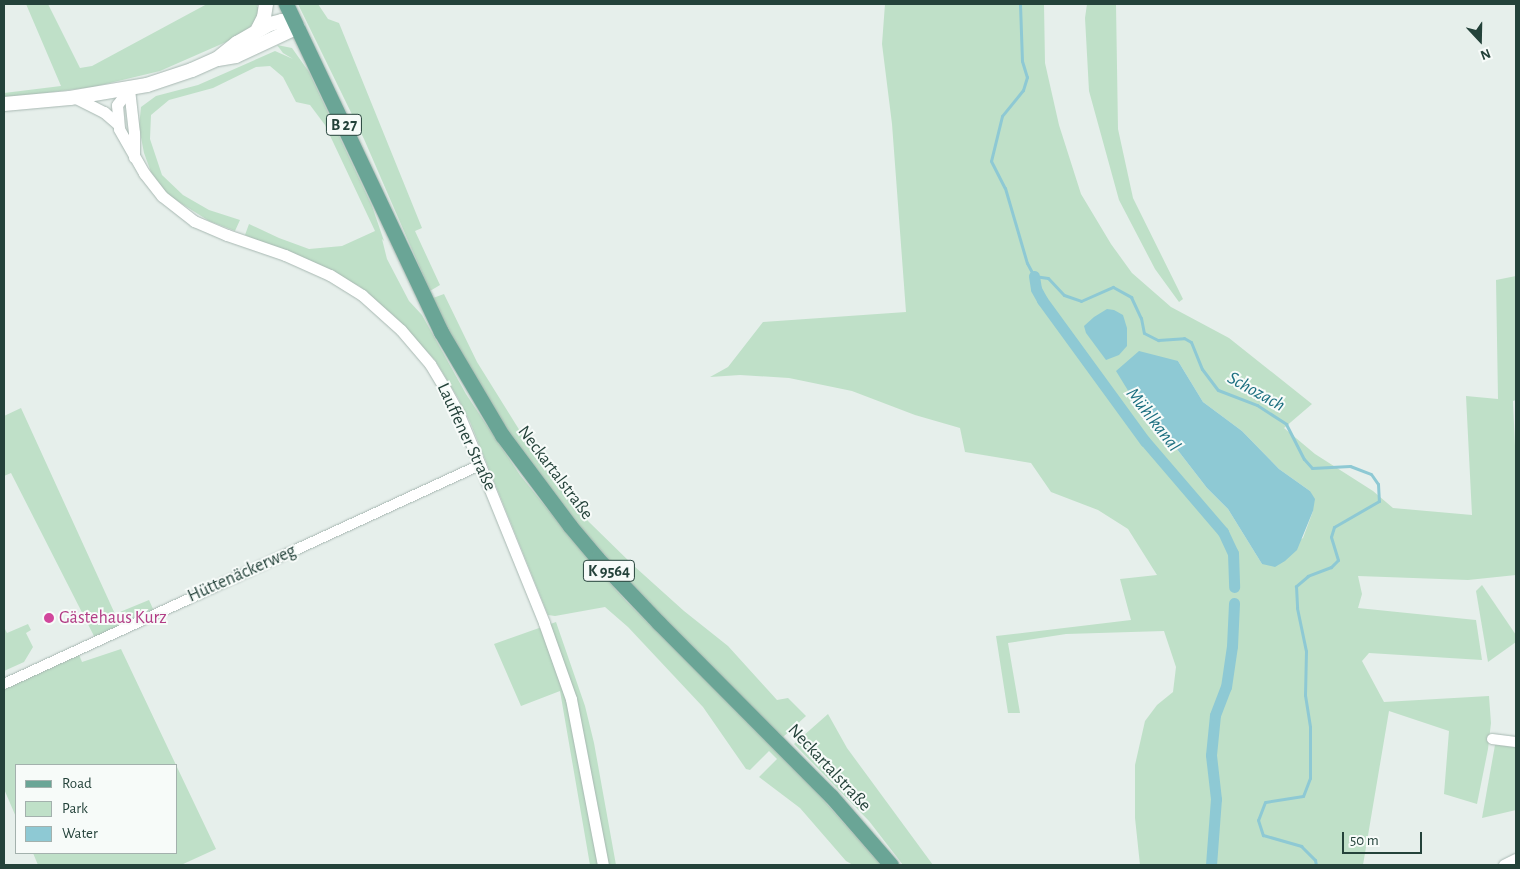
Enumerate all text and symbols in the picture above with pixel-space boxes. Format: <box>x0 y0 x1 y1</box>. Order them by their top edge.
north arrow <box>1455 15 1505 65</box>
text: N <box>1478 46 1492 62</box>
road number: B 27 <box>325 112 363 138</box>
water label: Schozach <box>1223 367 1289 417</box>
street label: Lauffener Straße <box>432 380 500 494</box>
water label: Mühlkanal <box>1121 383 1185 457</box>
street label: Neckartalstraße <box>513 422 597 524</box>
street label: Hüttenäckerweg <box>184 540 300 608</box>
road number: K 9564 <box>583 558 635 584</box>
place label: Gästehaus Kurz <box>59 607 167 629</box>
marker: Gästehaus Kurz <box>43 612 55 624</box>
street label: Neckartalstraße <box>783 720 875 816</box>
legend <box>15 764 178 854</box>
text: Road <box>62 776 92 791</box>
text: Park <box>62 801 88 816</box>
scale bar <box>1345 822 1425 854</box>
text: Water <box>62 826 98 841</box>
text: 50 m <box>1350 833 1379 848</box>

